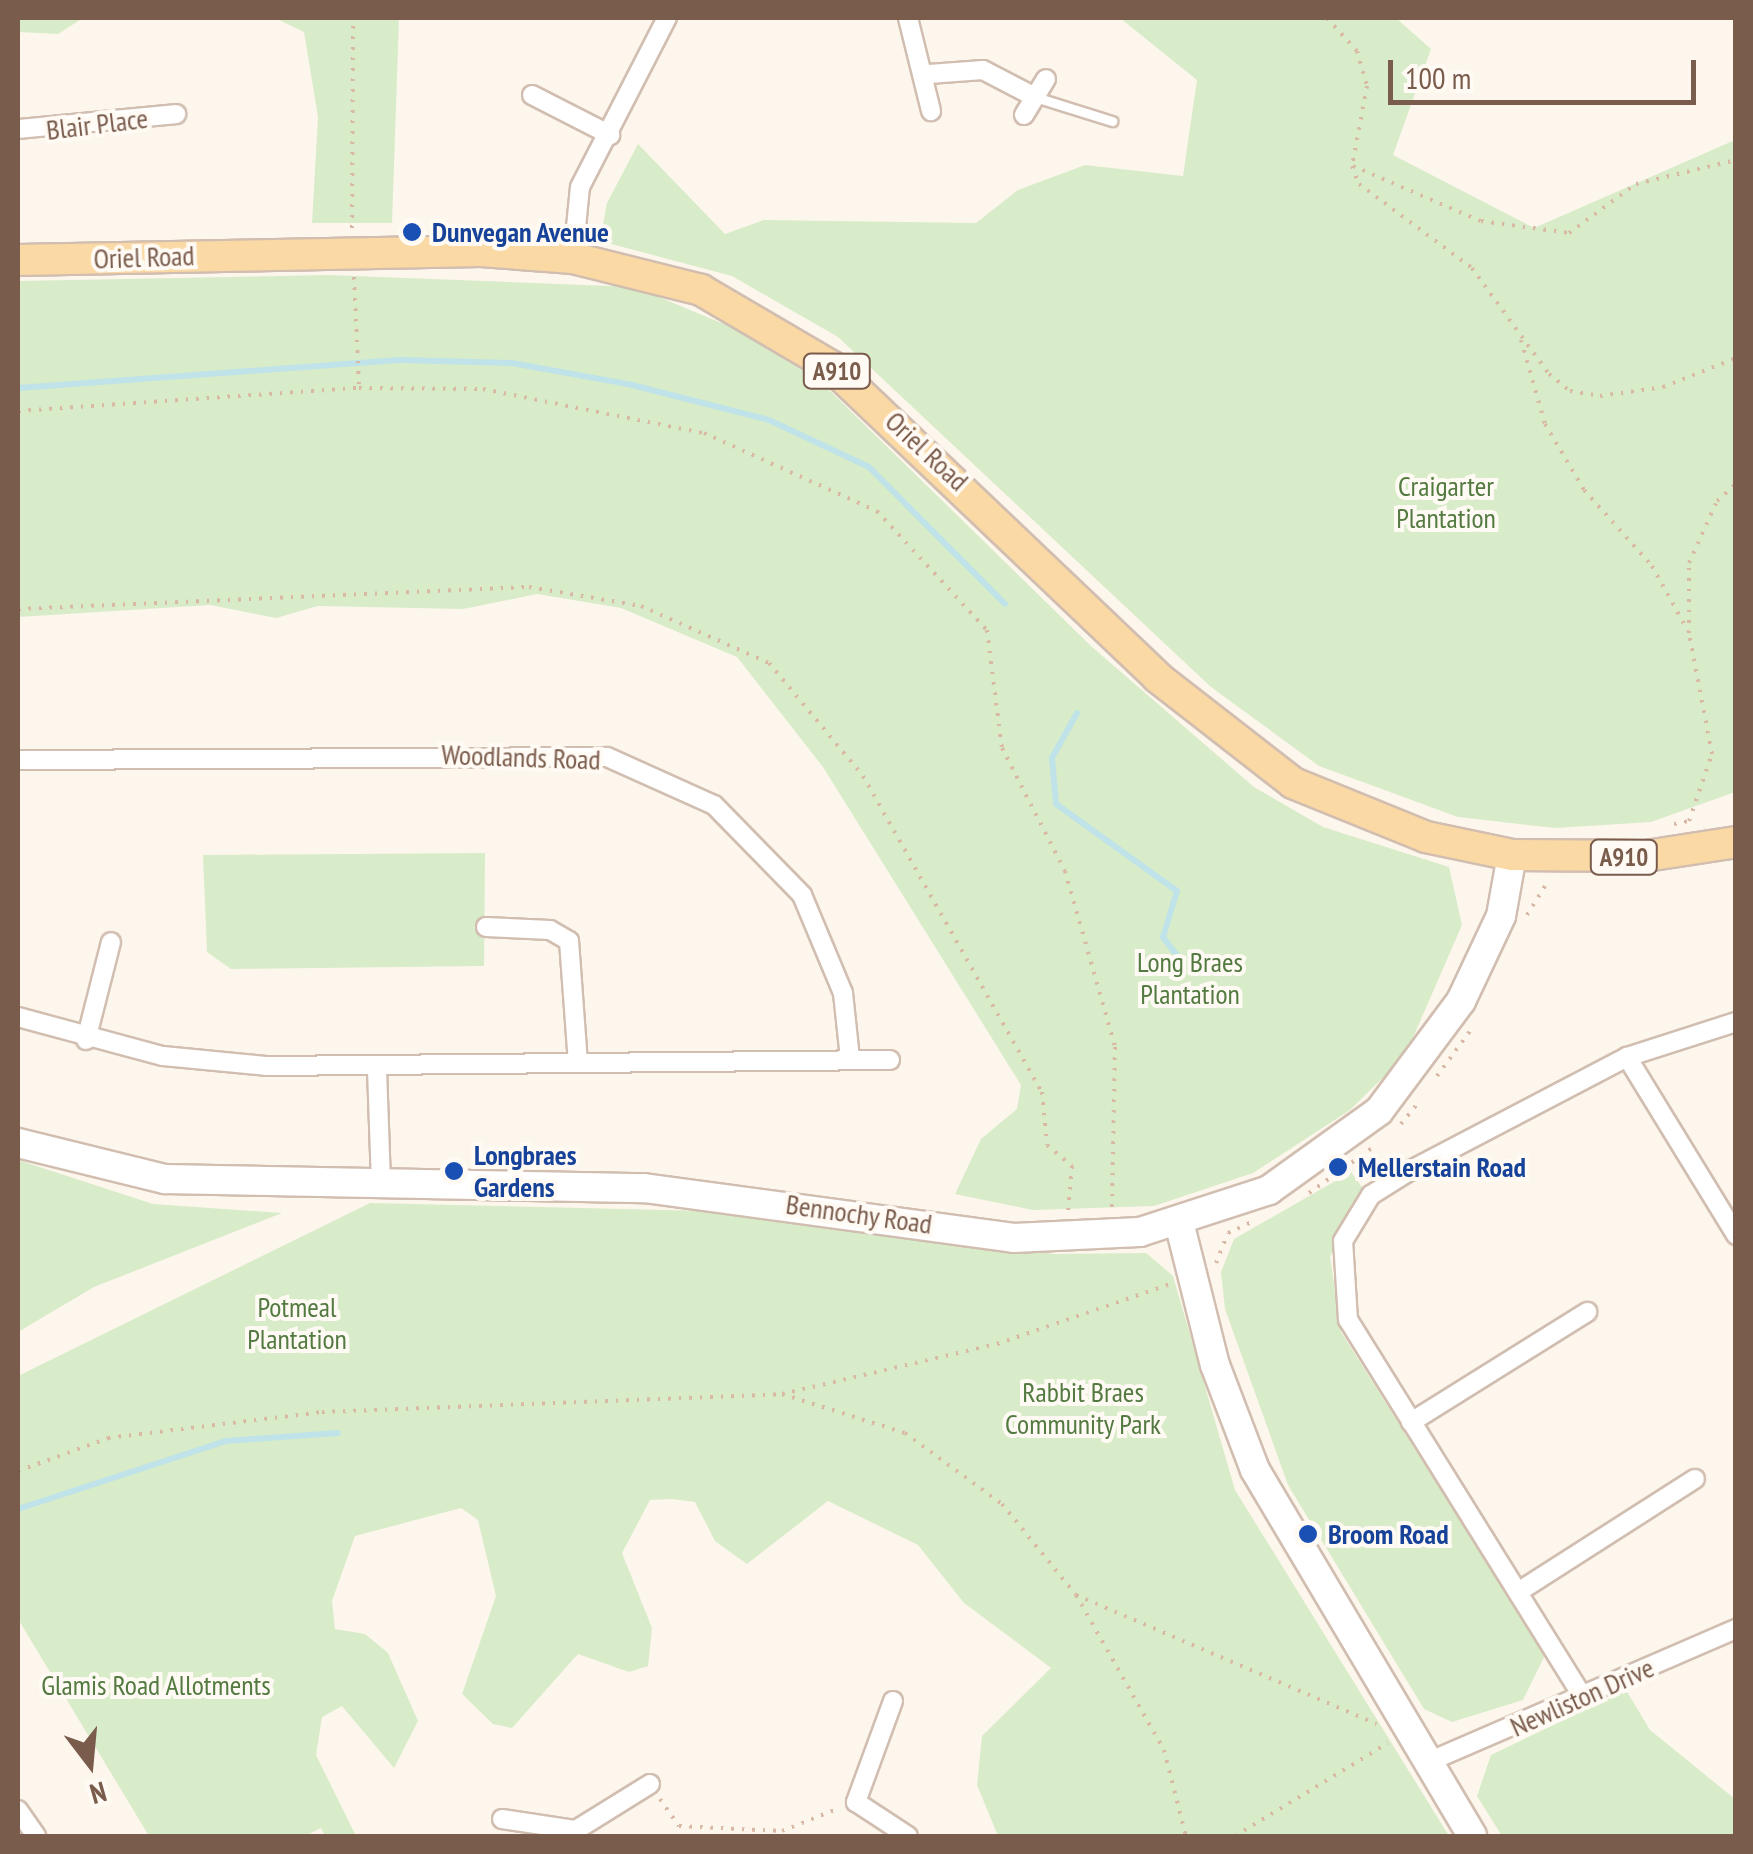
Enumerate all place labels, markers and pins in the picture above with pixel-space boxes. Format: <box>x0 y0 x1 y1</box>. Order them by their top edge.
place label: Dunvegan Avenue <box>432 215 610 249</box>
marker: Dunvegan Avenue <box>401 221 423 243</box>
place label: Longbraes Gardens <box>474 1138 577 1204</box>
place label: Mellerstain Road <box>1358 1150 1526 1184</box>
marker: Mellerstain Road <box>1327 1156 1349 1178</box>
marker: Longbraes Gardens <box>443 1160 465 1182</box>
place label: Broom Road <box>1328 1517 1449 1551</box>
marker: Broom Road <box>1297 1523 1319 1545</box>

